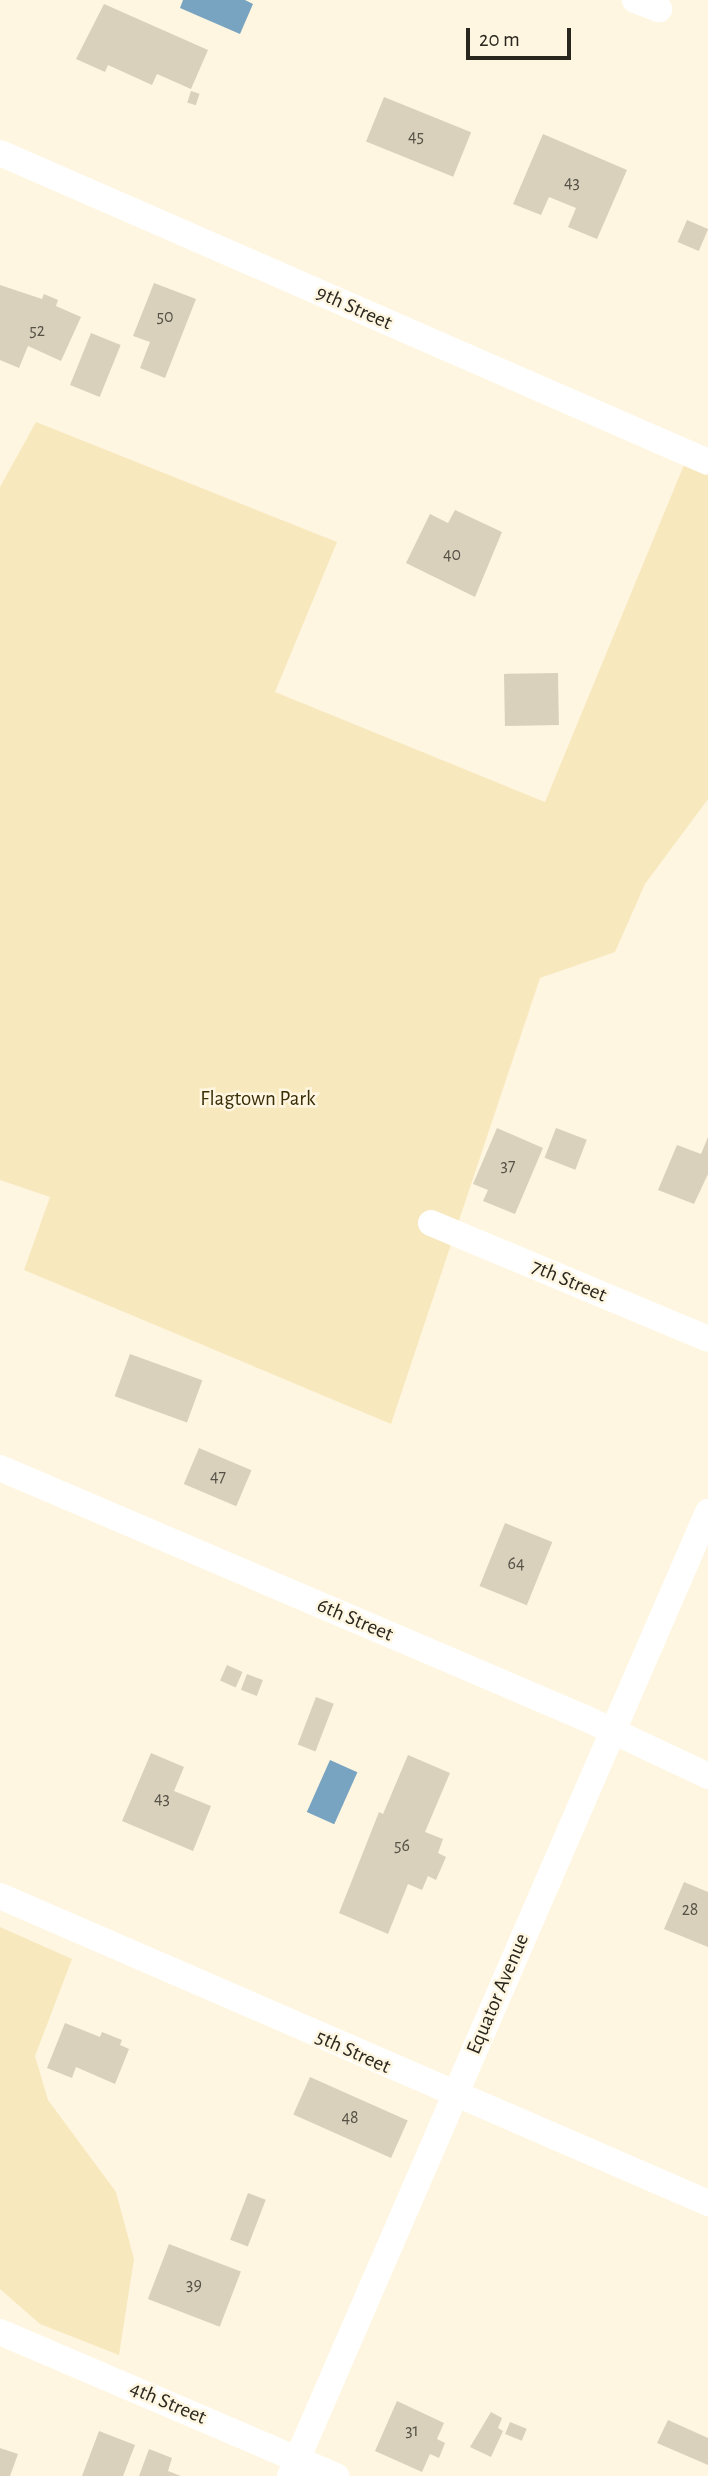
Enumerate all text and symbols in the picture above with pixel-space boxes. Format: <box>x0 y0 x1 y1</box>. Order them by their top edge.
scale bar <box>470 14 575 58</box>
text: 20 m <box>479 29 520 50</box>
house number: 45 <box>408 126 424 148</box>
house number: 43 <box>564 172 580 194</box>
street label: 9th Street <box>312 280 396 336</box>
house number: 50 <box>156 306 174 328</box>
house number: 52 <box>29 320 45 342</box>
house number: 40 <box>443 544 461 566</box>
park label: Flagtown Park <box>200 1086 316 1112</box>
house number: 37 <box>501 1155 515 1177</box>
street label: 7th Street <box>528 1254 610 1308</box>
house number: 47 <box>210 1466 226 1488</box>
house number: 64 <box>507 1553 525 1575</box>
street label: 6th Street <box>313 1593 397 1647</box>
house number: 43 <box>154 1788 170 1810</box>
house number: 56 <box>394 1835 410 1857</box>
house number: 28 <box>682 1899 698 1921</box>
street label: Equator Avenue <box>461 1930 535 2058</box>
street label: 5th Street <box>312 2024 394 2080</box>
house number: 48 <box>341 2107 359 2129</box>
house number: 39 <box>186 2274 202 2296</box>
street label: 4th Street <box>126 2376 210 2430</box>
house number: 31 <box>405 2420 419 2442</box>

